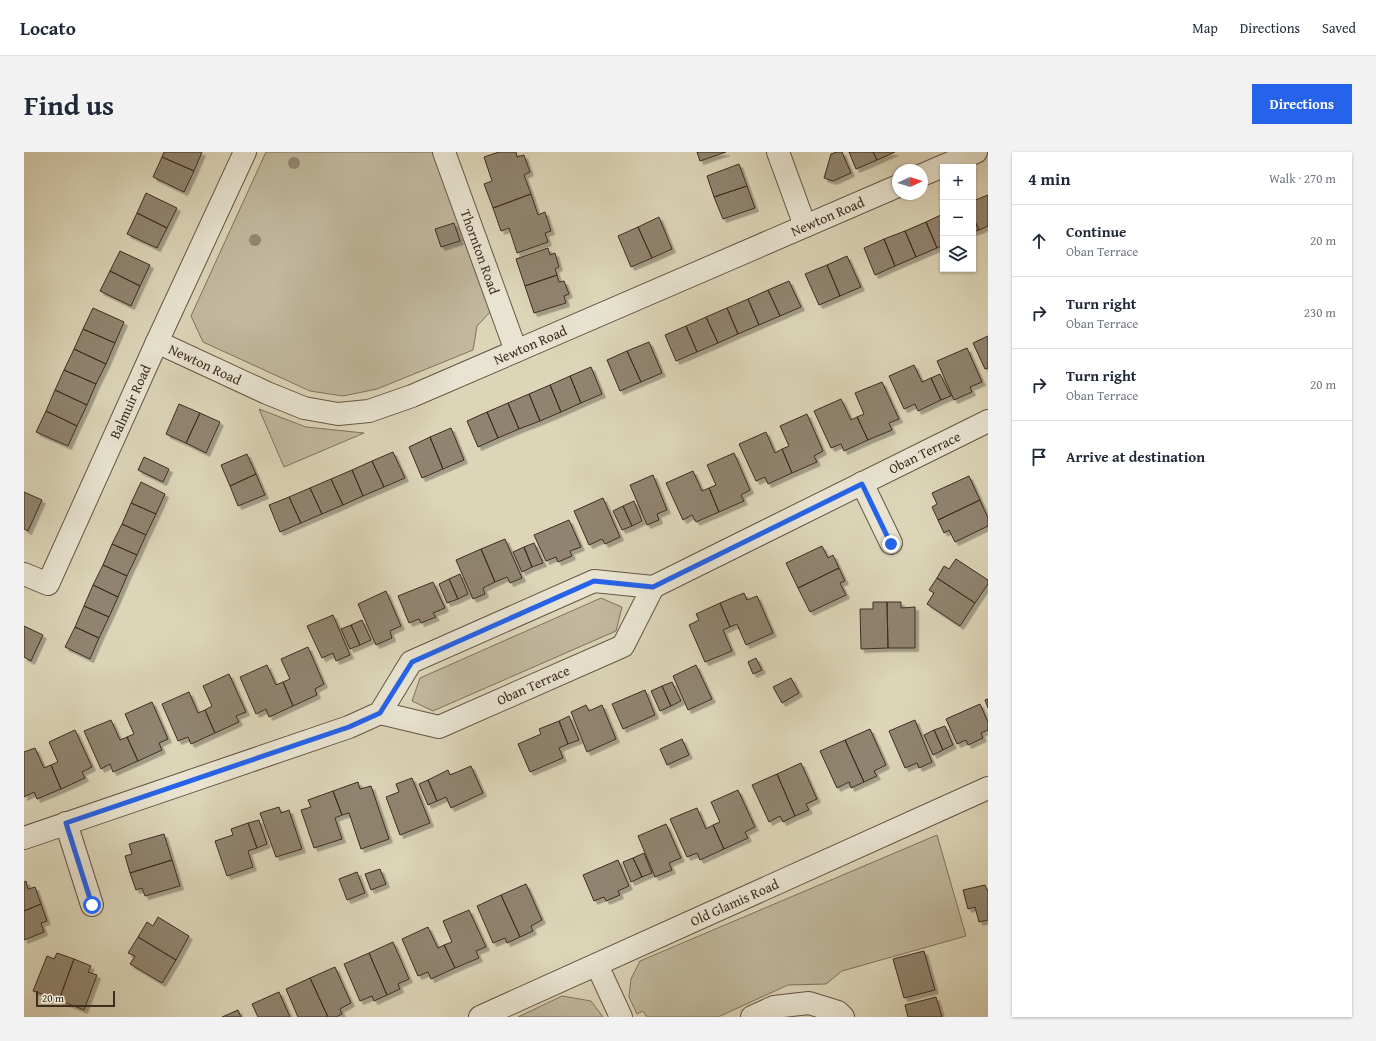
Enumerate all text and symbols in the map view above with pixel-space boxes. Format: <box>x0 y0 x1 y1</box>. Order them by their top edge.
text: Locato <box>20 14 76 42</box>
text: Map <box>1192 18 1218 38</box>
text: Directions <box>1240 18 1300 38</box>
text: Saved <box>1322 18 1356 38</box>
text: Find us <box>24 84 114 125</box>
button: Directions <box>1252 84 1352 124</box>
north arrow <box>892 164 928 200</box>
map controls <box>940 164 976 272</box>
button: + <box>940 164 976 200</box>
text: 4 min <box>1028 166 1070 191</box>
text: Walk · 270 m <box>1269 169 1336 188</box>
street label: Newton Road <box>788 192 868 241</box>
button: − <box>940 200 976 236</box>
street label: Thornton Road <box>456 206 505 297</box>
text: Continue <box>1066 221 1127 242</box>
icon: ahead <box>1028 230 1050 252</box>
text: 20 m <box>1310 231 1336 250</box>
button: layers <box>940 236 976 272</box>
text: Oban Terrace <box>1066 242 1138 261</box>
text: Turn right <box>1066 293 1137 314</box>
icon: right <box>1028 302 1050 324</box>
text: 230 m <box>1304 303 1336 322</box>
text: Oban Terrace <box>1066 314 1138 333</box>
street label: Newton Road <box>490 320 570 370</box>
street label: Newton Road <box>165 339 245 390</box>
street label: Balmuir Road <box>105 361 156 442</box>
text: Turn right <box>1066 365 1137 386</box>
icon: right <box>1028 374 1050 396</box>
text: 20 m <box>1310 375 1336 394</box>
text: Oban Terrace <box>1066 386 1138 405</box>
street label: Oban Terrace <box>885 426 964 479</box>
icon: arrive <box>1028 446 1050 468</box>
text: Arrive at destination <box>1066 446 1205 467</box>
route end <box>882 535 900 553</box>
street label: Oban Terrace <box>493 660 573 710</box>
street label: Old Glamis Road <box>687 873 782 931</box>
route start <box>83 896 101 914</box>
scale bar <box>36 989 115 1008</box>
text: 20 m <box>42 990 64 1006</box>

